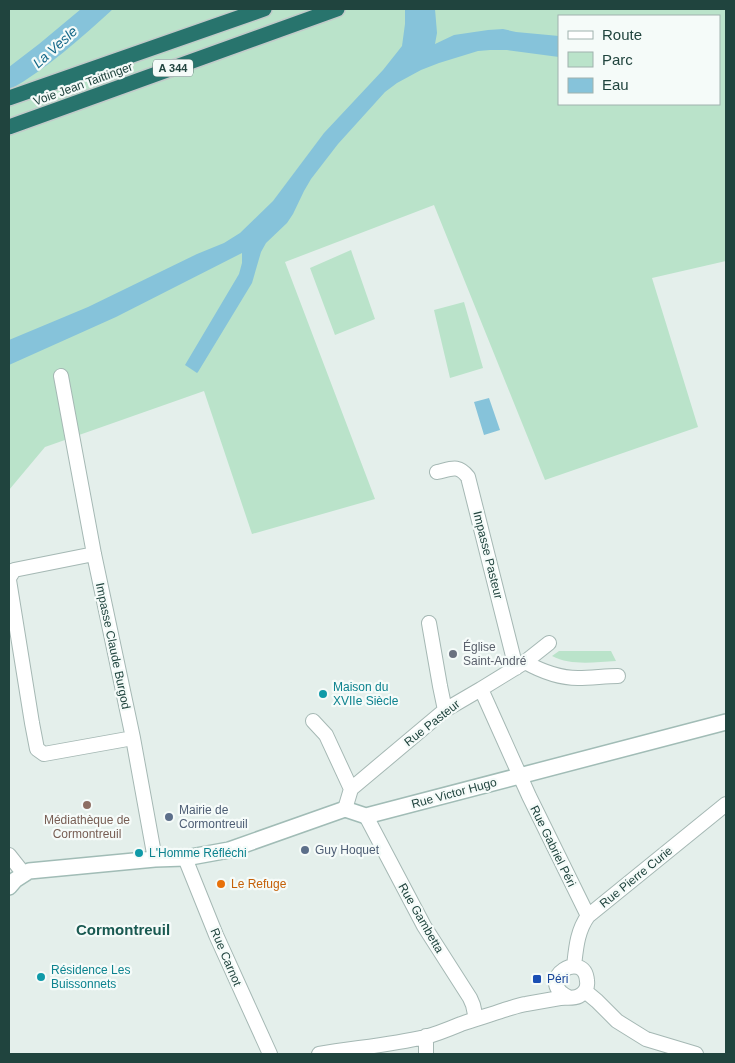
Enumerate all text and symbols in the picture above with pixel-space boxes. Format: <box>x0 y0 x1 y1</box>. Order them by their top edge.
legend <box>558 15 720 105</box>
water label: La Vesle <box>30 23 81 71</box>
text: Route <box>602 26 642 43</box>
text: Parc <box>602 51 633 68</box>
road number: A 344 <box>153 59 193 76</box>
street label: Voie Jean Taittinger <box>31 60 135 108</box>
text: Eau <box>602 76 629 93</box>
street label: Impasse Pasteur <box>470 510 506 600</box>
street label: Impasse Claude Burgod <box>93 582 133 710</box>
place label: Église Saint-André <box>463 639 527 668</box>
marker: Église Saint-André <box>447 648 459 660</box>
place label: Maison du XVIIe Siècle <box>333 680 399 708</box>
marker: Maison du XVIIe Siècle <box>317 688 329 700</box>
street label: Rue Pasteur <box>401 697 463 749</box>
street label: Rue Victor Hugo <box>410 775 499 811</box>
marker: Médiathèque de Cormontreuil <box>81 799 93 811</box>
place label: Mairie de Cormontreuil <box>179 803 248 831</box>
street label: Rue Gabriel Péri <box>527 803 579 889</box>
marker: Mairie de Cormontreuil <box>163 811 175 823</box>
place label: Médiathèque de Cormontreuil <box>44 813 130 841</box>
place label: Guy Hoquet <box>315 843 380 857</box>
street label: Rue Pierre Curie <box>597 843 675 911</box>
marker: Guy Hoquet <box>299 844 311 856</box>
place label: L'Homme Réfléchi <box>149 846 247 860</box>
marker: L'Homme Réfléchi <box>133 847 145 859</box>
place label: Le Refuge <box>231 877 287 891</box>
marker: Le Refuge <box>215 878 227 890</box>
street label: Rue Gambetta <box>395 881 447 956</box>
district label: Cormontreuil <box>76 921 170 938</box>
street label: Rue Carnot <box>208 926 245 989</box>
place label: Résidence Les Buissonnets <box>51 963 130 991</box>
marker: Résidence Les Buissonnets <box>35 971 47 983</box>
place label: Péri <box>547 972 568 986</box>
marker: Péri <box>531 973 543 985</box>

